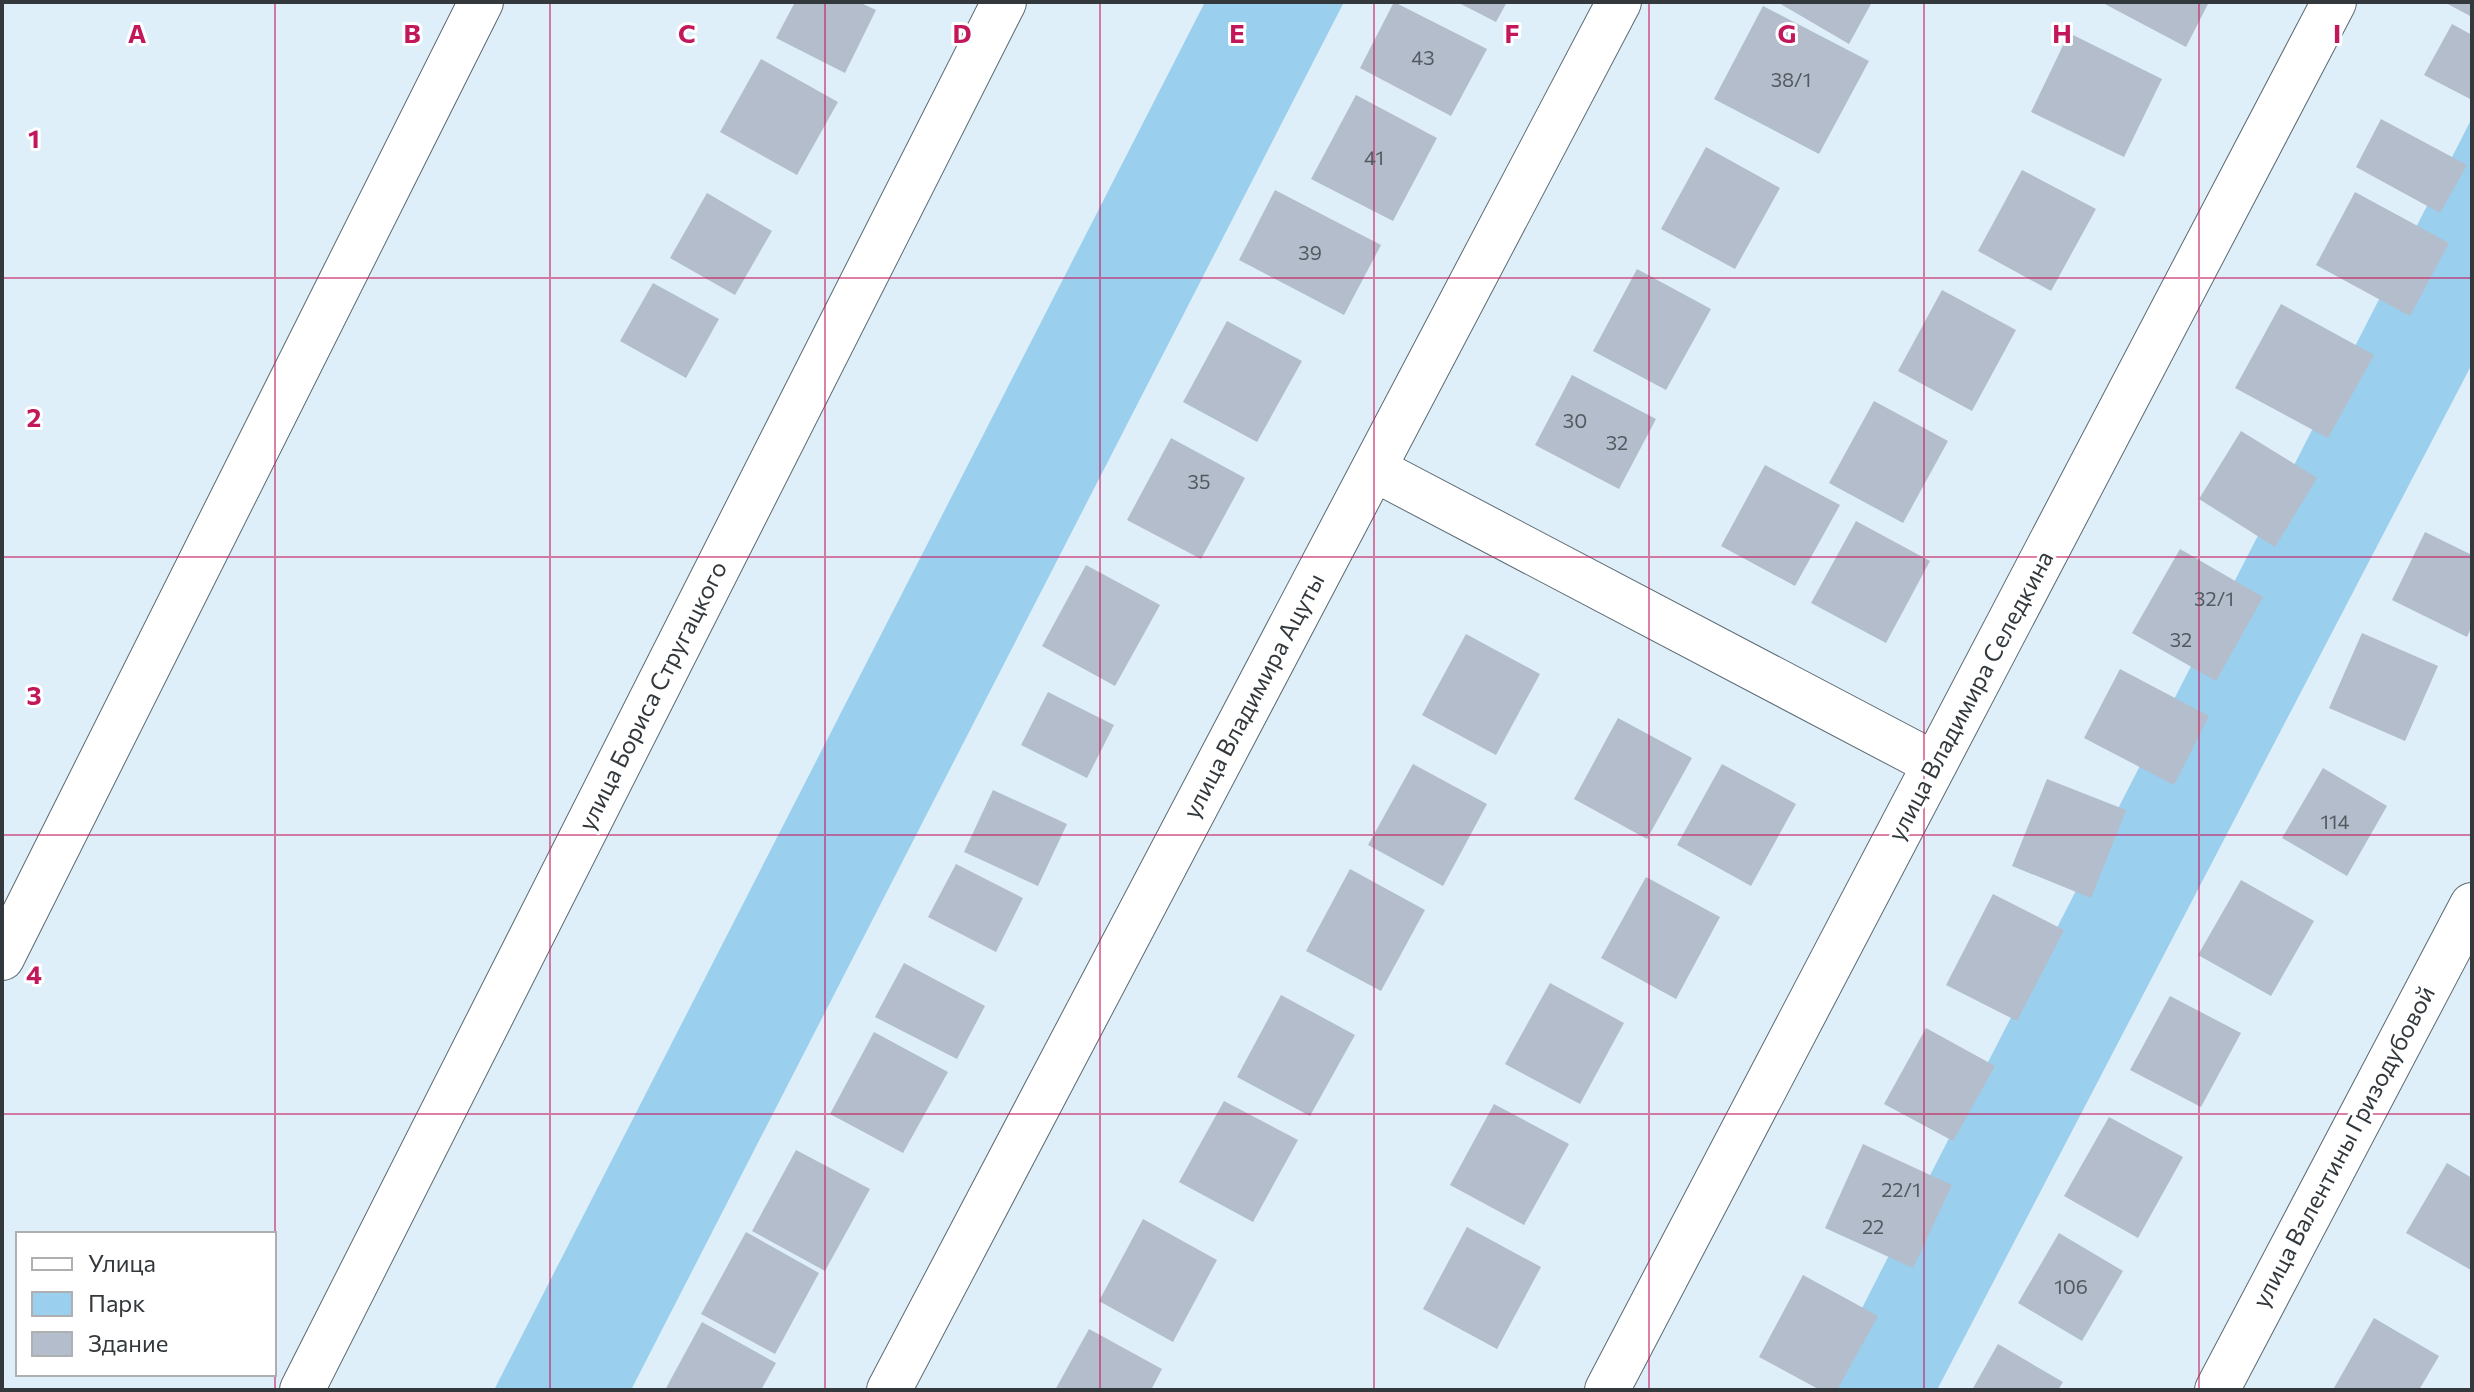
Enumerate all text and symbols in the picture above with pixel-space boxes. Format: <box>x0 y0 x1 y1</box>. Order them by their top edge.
text: A <box>128 17 147 48</box>
text: B <box>403 17 421 48</box>
text: C <box>678 17 696 48</box>
text: D <box>952 17 972 48</box>
text: E <box>1229 17 1245 48</box>
text: F <box>1504 17 1520 48</box>
text: G <box>1778 17 1796 48</box>
text: H <box>2052 17 2072 48</box>
text: I <box>2333 17 2341 48</box>
house number: 43 <box>1411 45 1435 69</box>
house number: 38/1 <box>1771 67 1811 91</box>
text: 1 <box>28 122 40 153</box>
house number: 41 <box>1364 145 1384 169</box>
house number: 39 <box>1298 240 1322 264</box>
text: 2 <box>27 401 41 432</box>
house number: 30 <box>1563 408 1587 432</box>
house number: 32 <box>1606 430 1628 454</box>
house number: 35 <box>1188 469 1210 493</box>
street label: улица Владимира Селедкина <box>1881 545 2059 845</box>
street label: улица Бориса Стругацкого <box>571 556 732 835</box>
street label: улица Владимира Ацуты <box>1176 568 1330 823</box>
house number: 32/1 <box>2194 586 2234 610</box>
house number: 32 <box>2170 627 2192 651</box>
text: 3 <box>26 679 42 710</box>
house number: 114 <box>2320 809 2350 833</box>
text: 4 <box>26 958 42 989</box>
street label: улица Валентины Гризодубовой <box>2245 980 2440 1312</box>
house number: 22/1 <box>1881 1177 1921 1201</box>
house number: 22 <box>1862 1214 1884 1238</box>
legend <box>16 1232 276 1376</box>
text: Улица <box>88 1248 156 1277</box>
house number: 106 <box>2054 1274 2088 1298</box>
text: Парк <box>88 1288 145 1317</box>
text: Здание <box>88 1328 168 1357</box>

